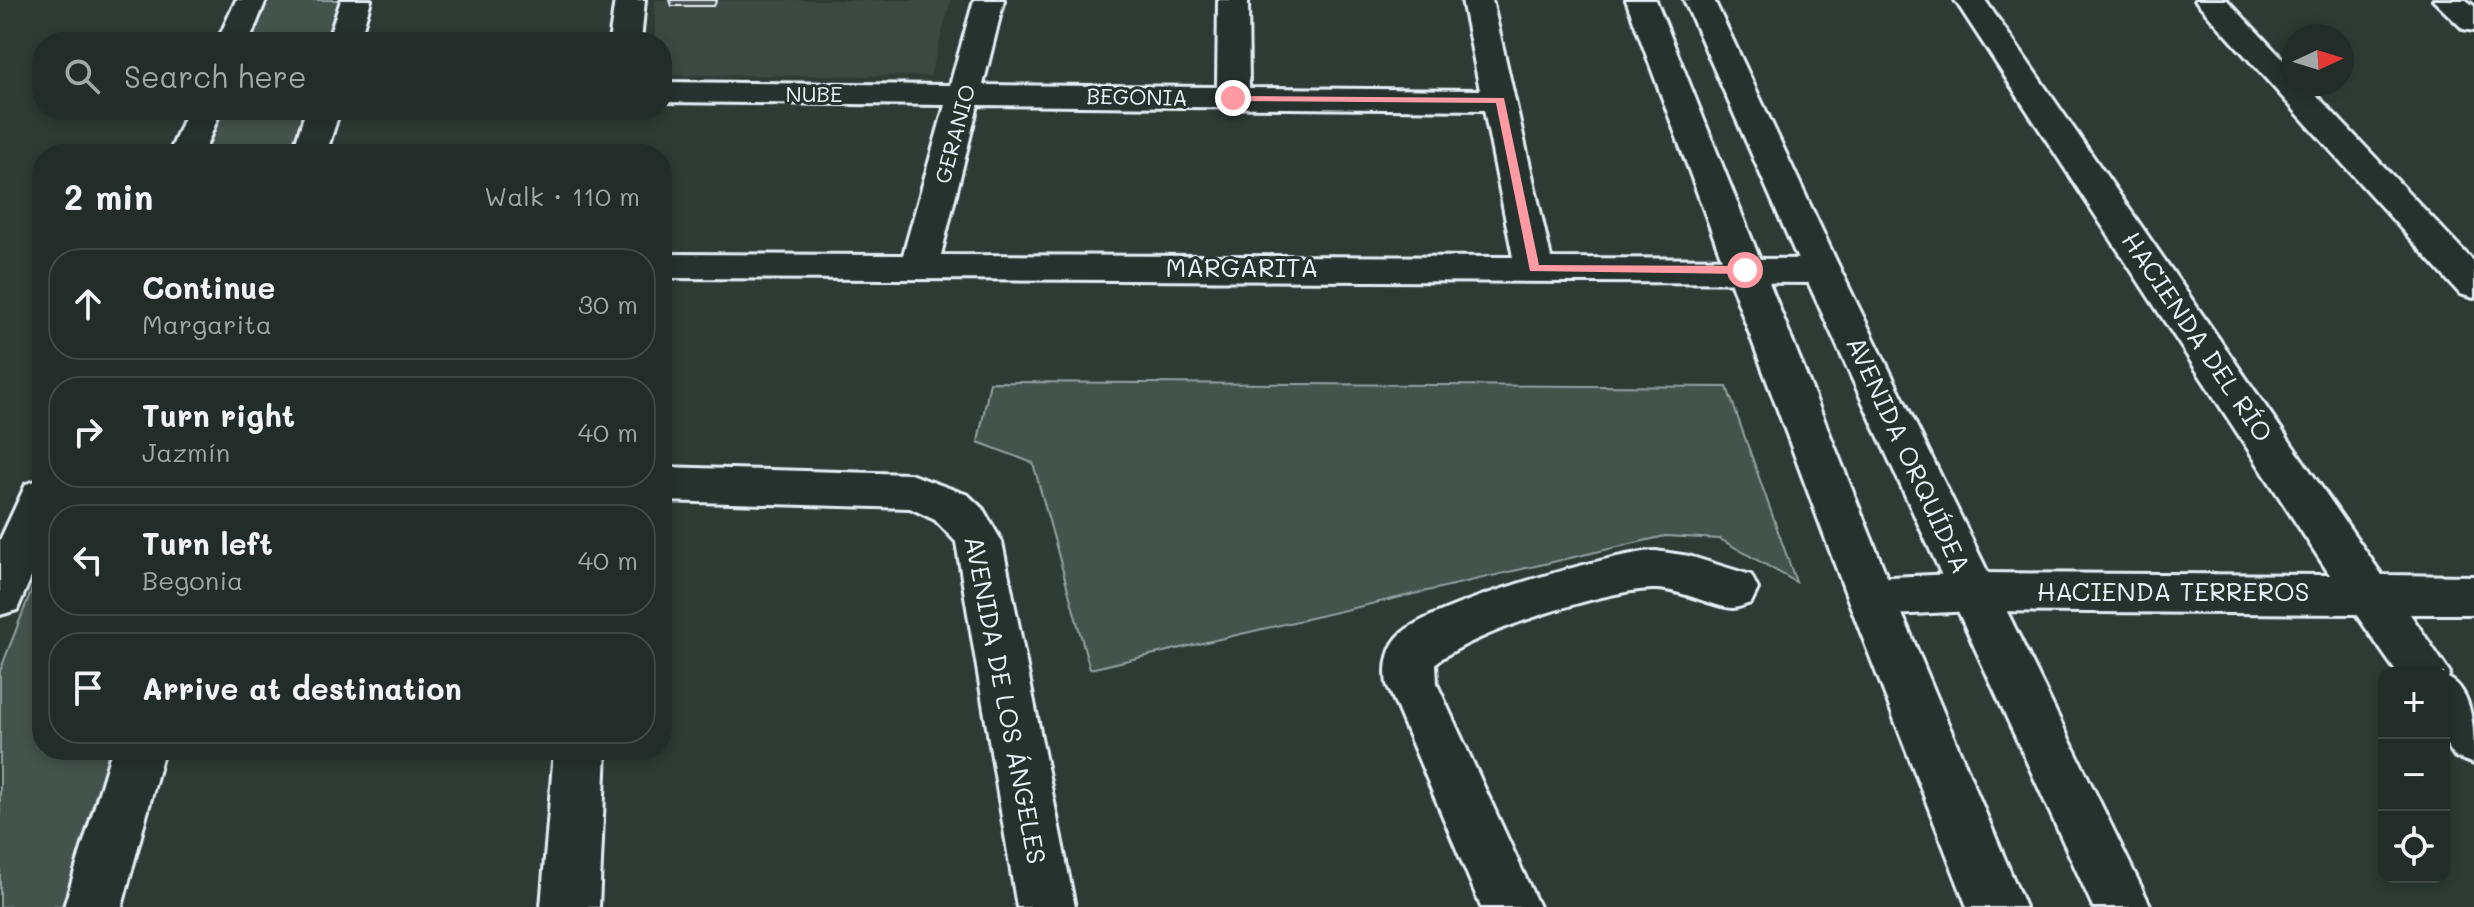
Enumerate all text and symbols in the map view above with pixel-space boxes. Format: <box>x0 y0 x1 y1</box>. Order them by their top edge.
north arrow <box>2282 24 2354 96</box>
search box <box>32 32 672 120</box>
icon: search <box>60 54 104 98</box>
text: Search here <box>124 56 307 96</box>
street label: NUBE <box>785 79 843 108</box>
route end <box>1215 80 1251 116</box>
street label: GERANIO <box>927 81 982 187</box>
street label: BEGONIA <box>1086 81 1188 112</box>
text: 2 min <box>64 174 153 219</box>
text: Walk · 110 m <box>484 179 640 213</box>
street label: HACIENDA DEL RÍO <box>2115 225 2281 448</box>
street label: MARGARITA <box>1165 250 1319 284</box>
route start <box>1727 252 1763 288</box>
text: Continue <box>142 267 275 307</box>
icon: ahead <box>66 282 110 326</box>
text: 30 m <box>578 287 638 321</box>
text: Margarita <box>142 307 272 341</box>
street label: AVENIDA ORQUÍDEA <box>1839 331 1979 578</box>
text: Turn right <box>142 395 295 435</box>
icon: right <box>66 410 110 454</box>
text: 40 m <box>578 415 638 449</box>
text: Jazmín <box>142 435 230 469</box>
text: Turn left <box>142 523 273 563</box>
street label: AVENIDA DE LOS ÁNGELES <box>957 533 1054 867</box>
icon: left <box>66 538 110 582</box>
text: 40 m <box>578 543 638 577</box>
text: Begonia <box>142 563 243 597</box>
street label: HACIENDA TERREROS <box>2037 574 2309 608</box>
icon: arrive <box>66 666 110 710</box>
map controls <box>2378 667 2450 883</box>
button: + <box>2378 667 2450 739</box>
text: Arrive at destination <box>142 668 462 708</box>
button: − <box>2378 739 2450 811</box>
button: locate <box>2378 811 2450 883</box>

